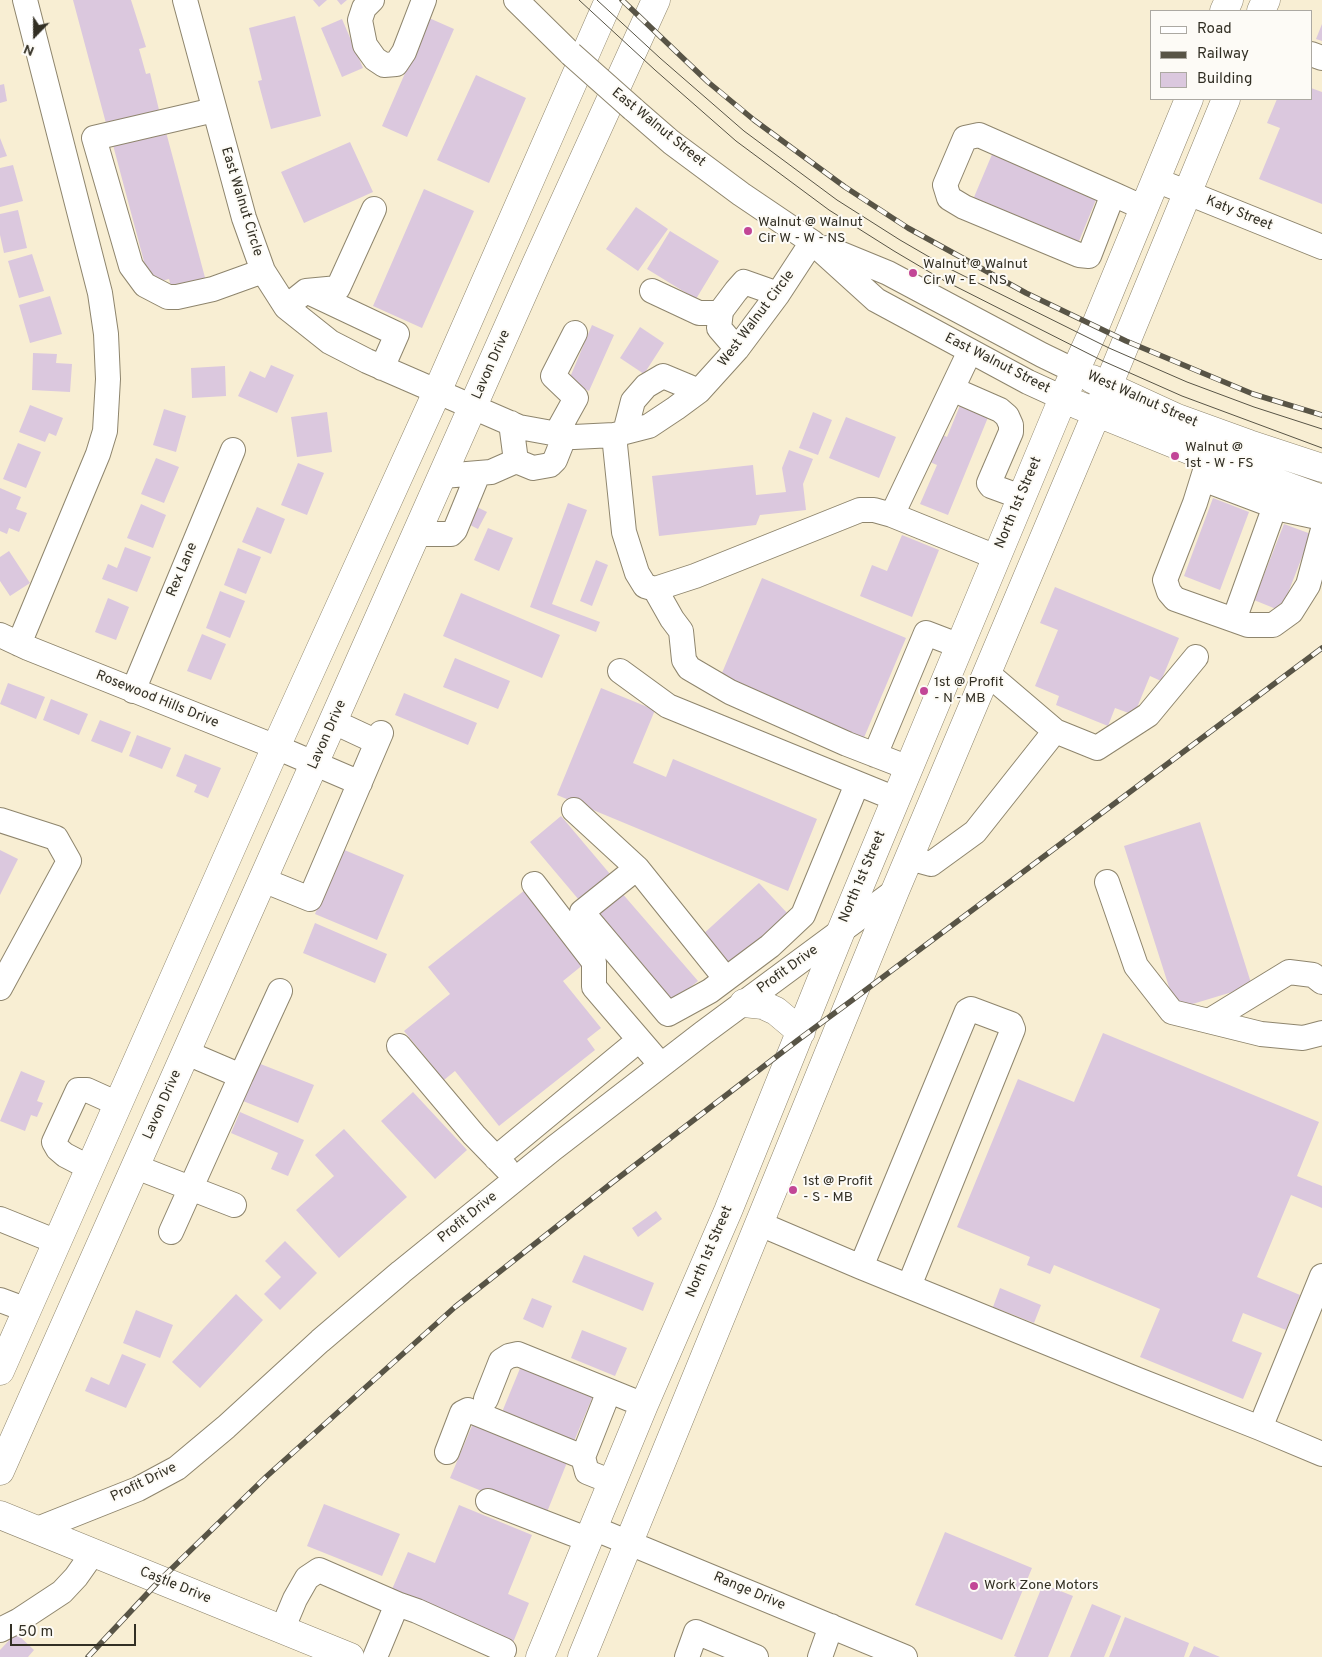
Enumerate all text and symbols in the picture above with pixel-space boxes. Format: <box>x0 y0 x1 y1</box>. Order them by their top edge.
north arrow <box>10 10 60 60</box>
legend <box>1150 10 1312 100</box>
text: Road <box>1197 20 1232 39</box>
text: N <box>21 40 37 59</box>
text: Railway <box>1197 45 1249 64</box>
text: Building <box>1197 70 1252 89</box>
street label: East Walnut Street <box>608 85 708 171</box>
street label: East Walnut Circle <box>216 145 266 259</box>
street label: Katy Street <box>1203 193 1275 235</box>
place label: Walnut @ Walnut Cir W - W - NS <box>758 215 863 248</box>
marker: Walnut @ Walnut Cir W - W - NS <box>742 225 754 237</box>
place label: Walnut @ Walnut Cir W - E - NS <box>923 257 1028 290</box>
street label: West Walnut Circle <box>715 267 799 371</box>
marker: Walnut @ Walnut Cir W - E - NS <box>907 267 919 279</box>
street label: Lavon Drive <box>469 328 515 402</box>
street label: East Walnut Street <box>942 330 1052 398</box>
street label: West Walnut Street <box>1084 368 1200 432</box>
place label: Walnut @ 1st - W - FS <box>1185 440 1254 472</box>
marker: Walnut @ 1st - W - FS <box>1169 450 1181 462</box>
street label: North 1st Street <box>992 455 1046 551</box>
street label: Rex Lane <box>164 540 202 600</box>
street label: Rosewood Hills Drive <box>93 668 221 732</box>
place label: 1st @ Profit - N - MB <box>934 675 1004 708</box>
marker: 1st @ Profit - N - MB <box>918 685 930 697</box>
street label: Lavon Drive <box>305 698 351 772</box>
street label: North 1st Street <box>836 829 890 925</box>
street label: Profit Drive <box>754 942 822 998</box>
street label: Lavon Drive <box>140 1068 186 1142</box>
place label: 1st @ Profit - S - MB <box>803 1174 873 1206</box>
marker: 1st @ Profit - S - MB <box>787 1184 799 1196</box>
street label: Profit Drive <box>435 1189 501 1247</box>
street label: North 1st Street <box>683 1204 737 1300</box>
street label: Profit Drive <box>108 1460 180 1506</box>
street label: Castle Drive <box>137 1564 213 1608</box>
street label: Range Drive <box>710 1569 788 1615</box>
place label: Work Zone Motors <box>984 1578 1099 1594</box>
marker: Work Zone Motors <box>968 1580 980 1592</box>
scale bar <box>12 1614 139 1646</box>
text: 50 m <box>18 1623 53 1642</box>

